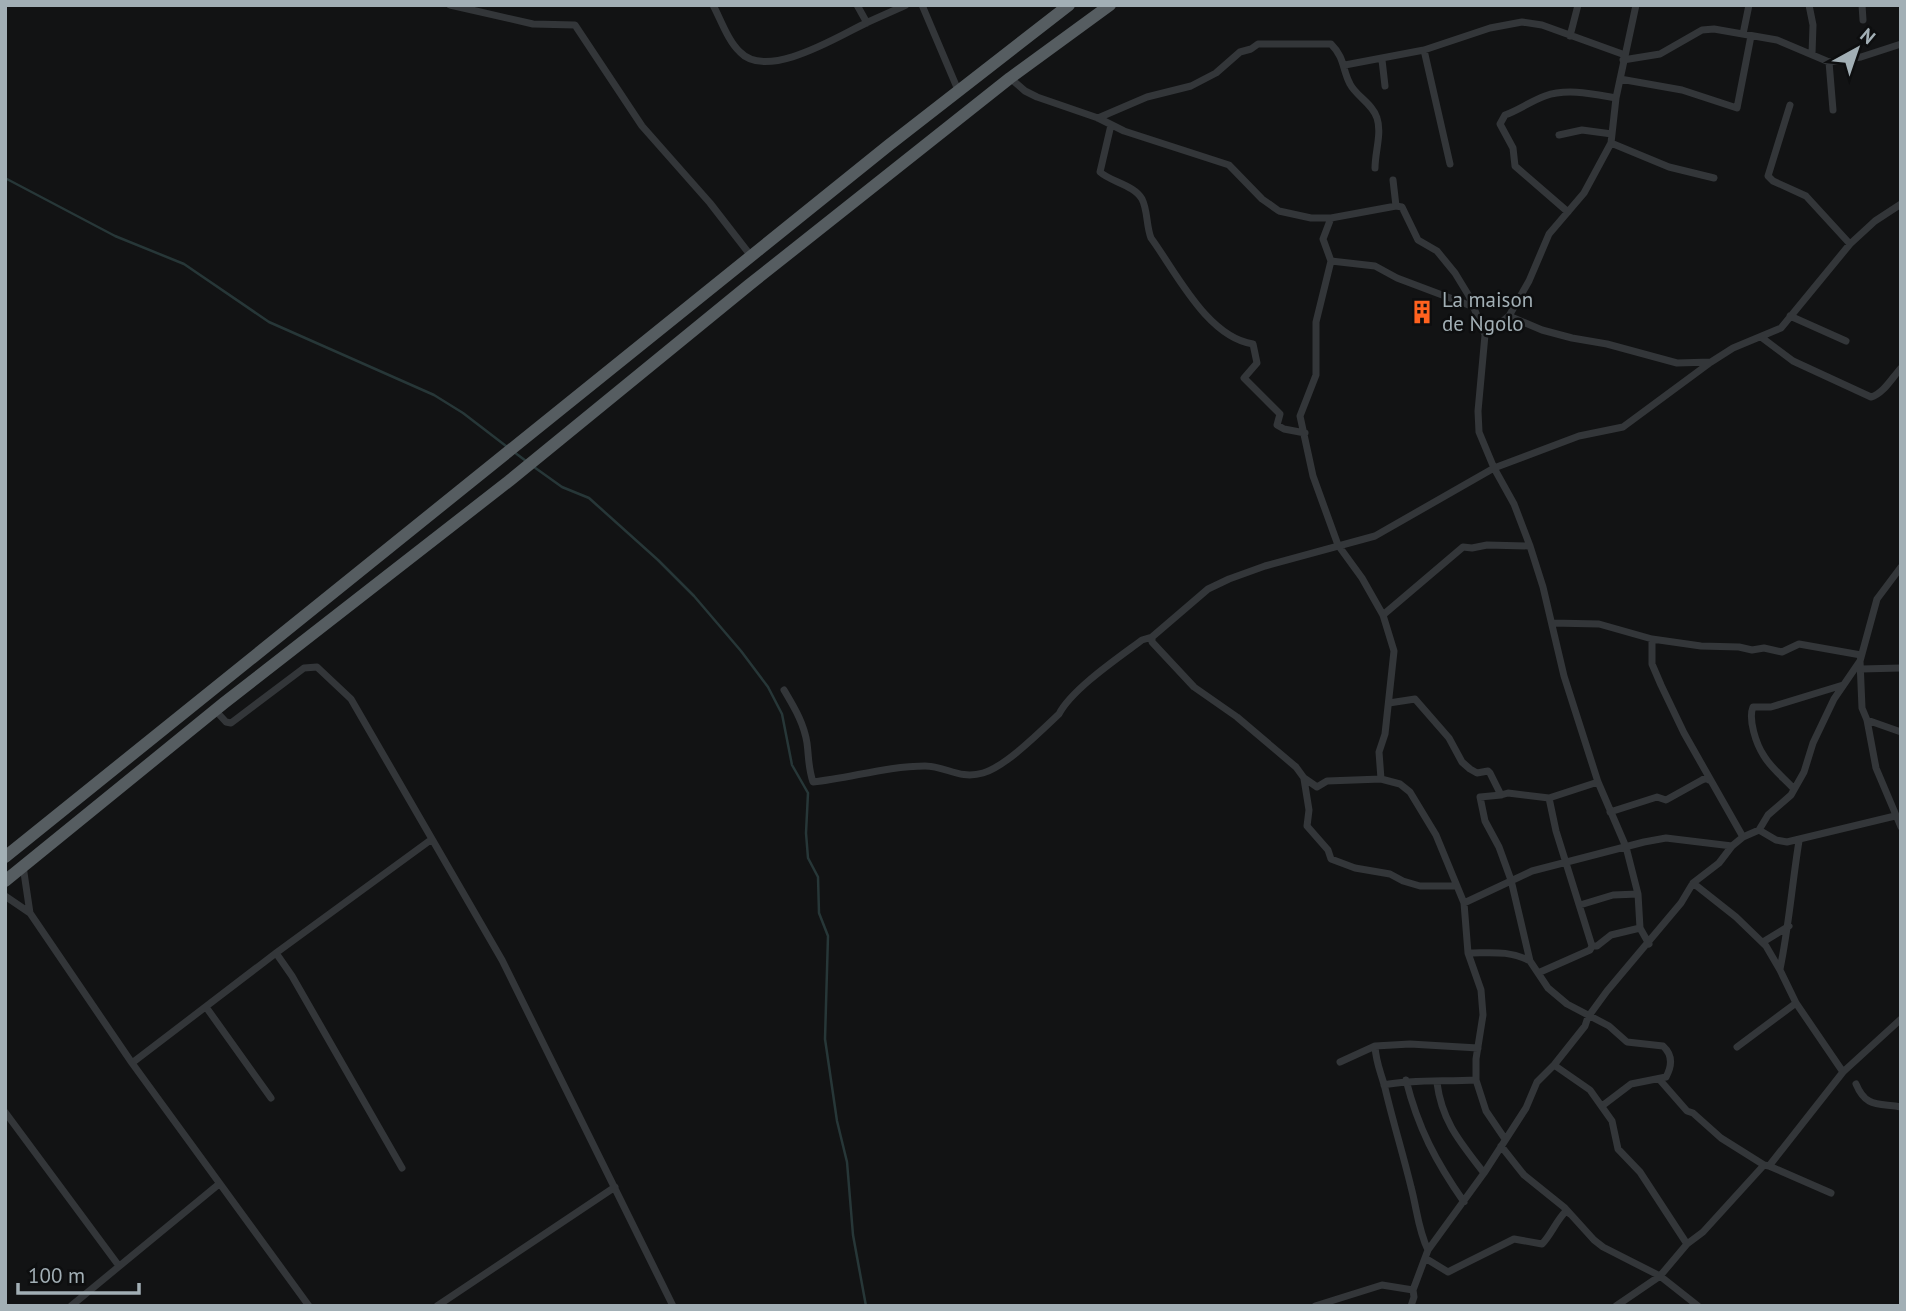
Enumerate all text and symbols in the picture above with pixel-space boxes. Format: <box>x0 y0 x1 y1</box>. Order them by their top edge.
north arrow <box>1822 14 1892 84</box>
text: N <box>1855 23 1880 49</box>
place label: La maison de Ngolo <box>1442 286 1533 337</box>
building icon: La maison de Ngolo <box>1408 298 1436 326</box>
scale bar <box>18 1252 138 1296</box>
text: 100 m <box>28 1262 85 1289</box>

